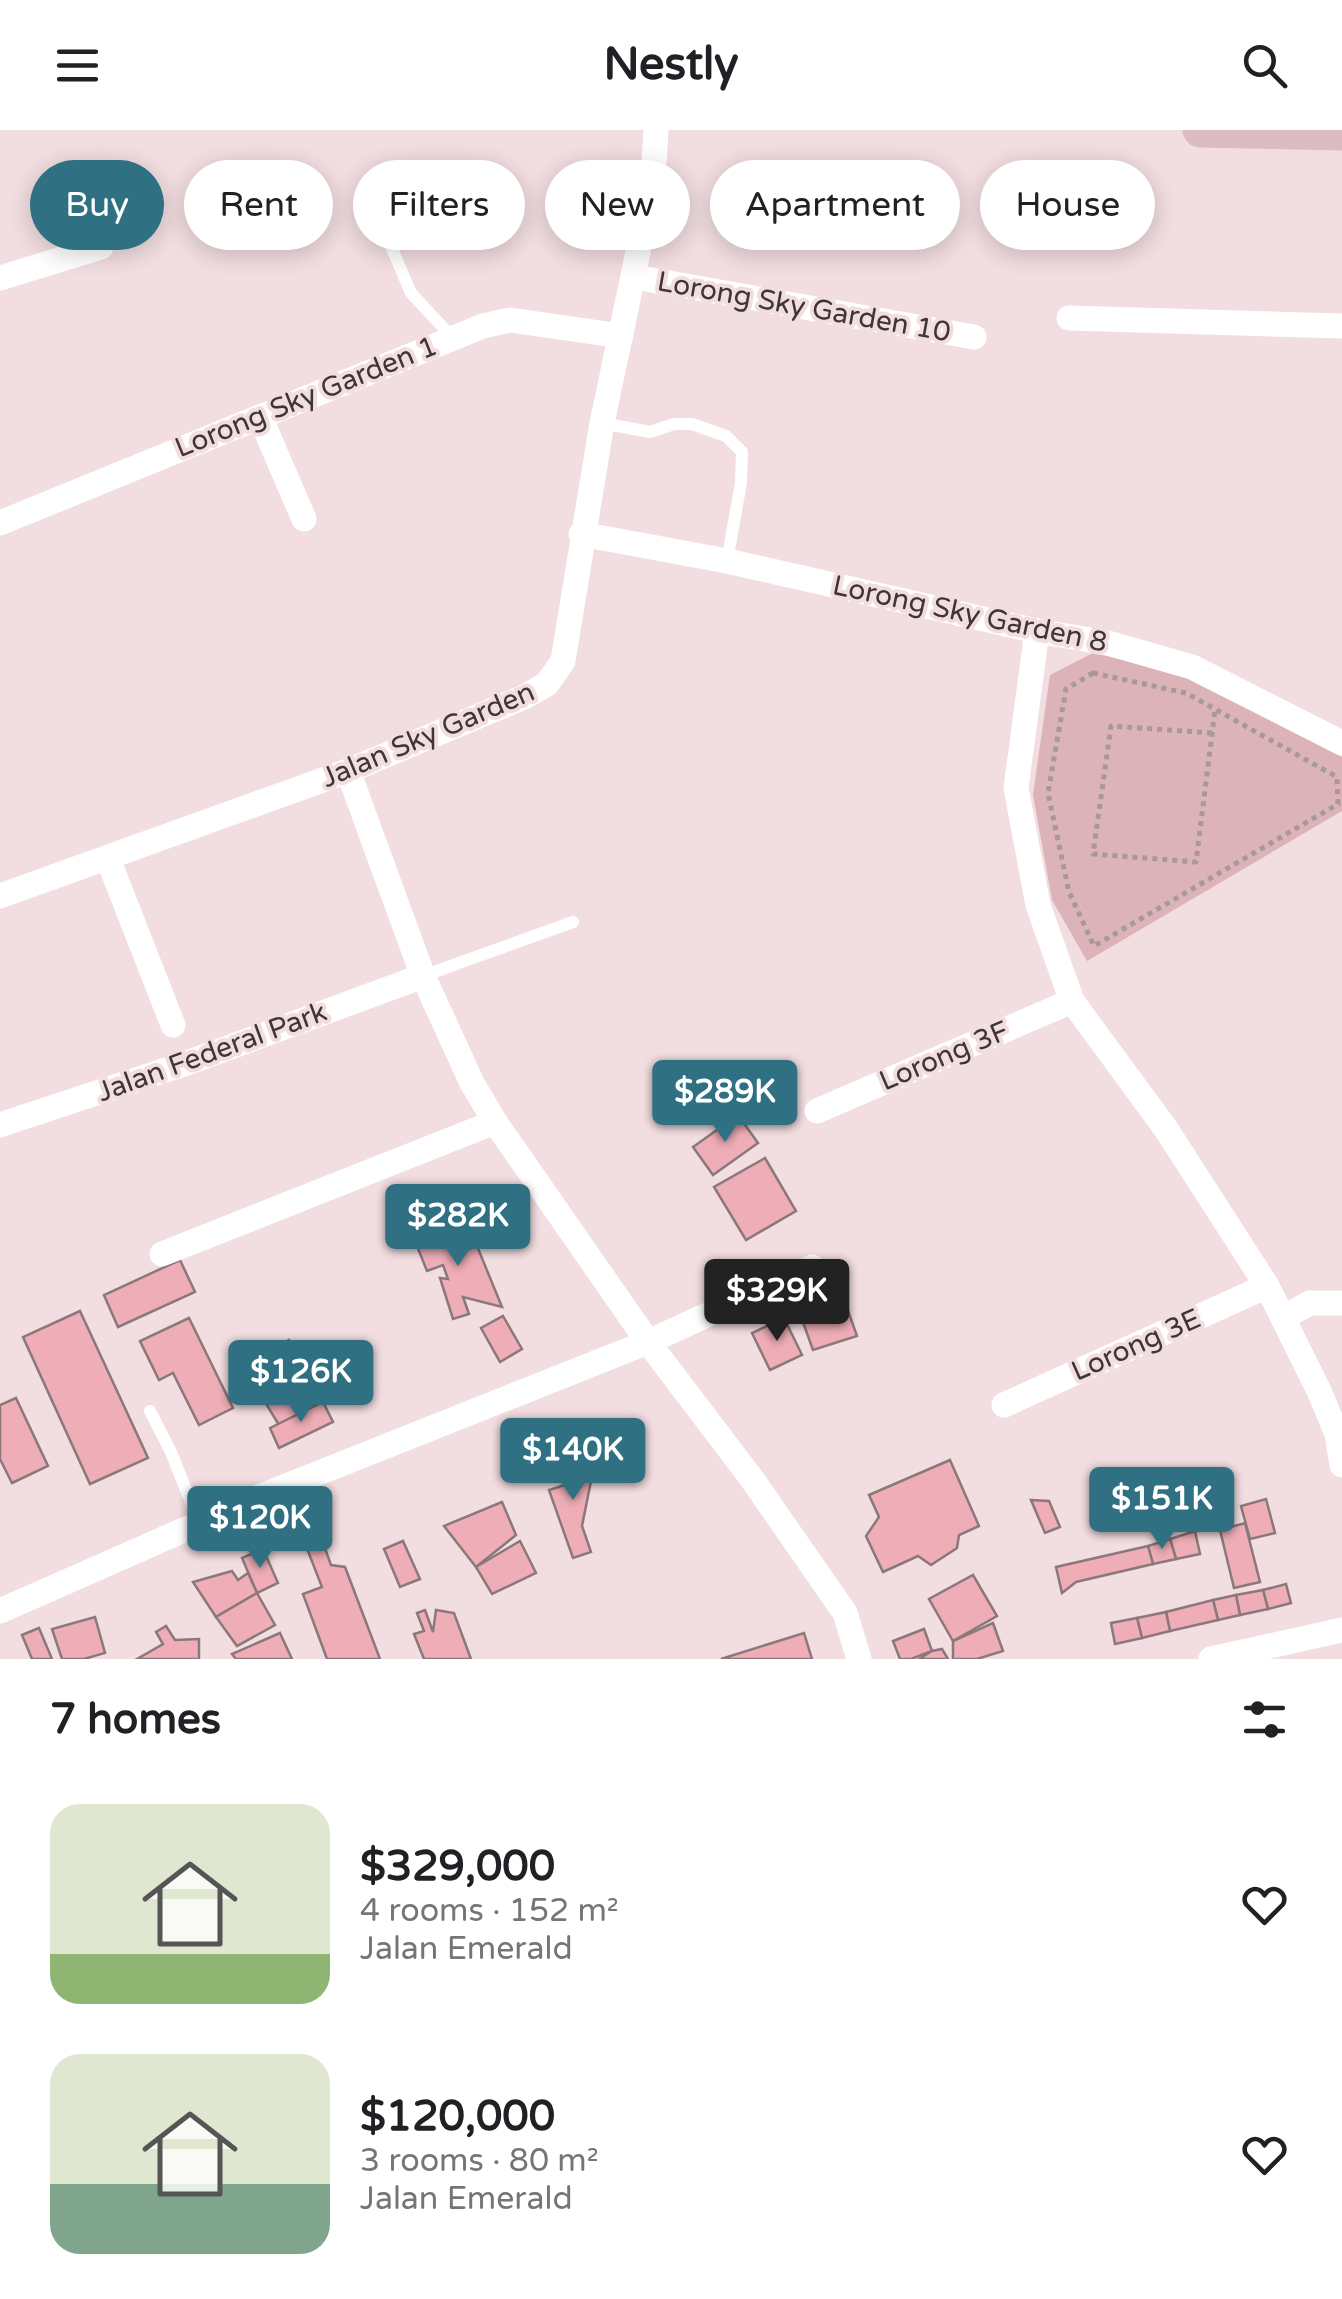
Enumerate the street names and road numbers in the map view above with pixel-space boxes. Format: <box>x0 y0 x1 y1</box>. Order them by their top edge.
street label: Lorong Sky Garden 10 <box>655 264 953 350</box>
street label: Lorong Sky Garden 1 <box>170 329 442 465</box>
street label: Lorong Sky Garden 8 <box>830 568 1110 660</box>
street label: Jalan Sky Garden <box>316 675 540 795</box>
street label: Jalan Federal Park <box>93 995 331 1109</box>
street label: Lorong 3F <box>874 1014 1014 1098</box>
street label: Lorong 3E <box>1066 1301 1206 1389</box>

